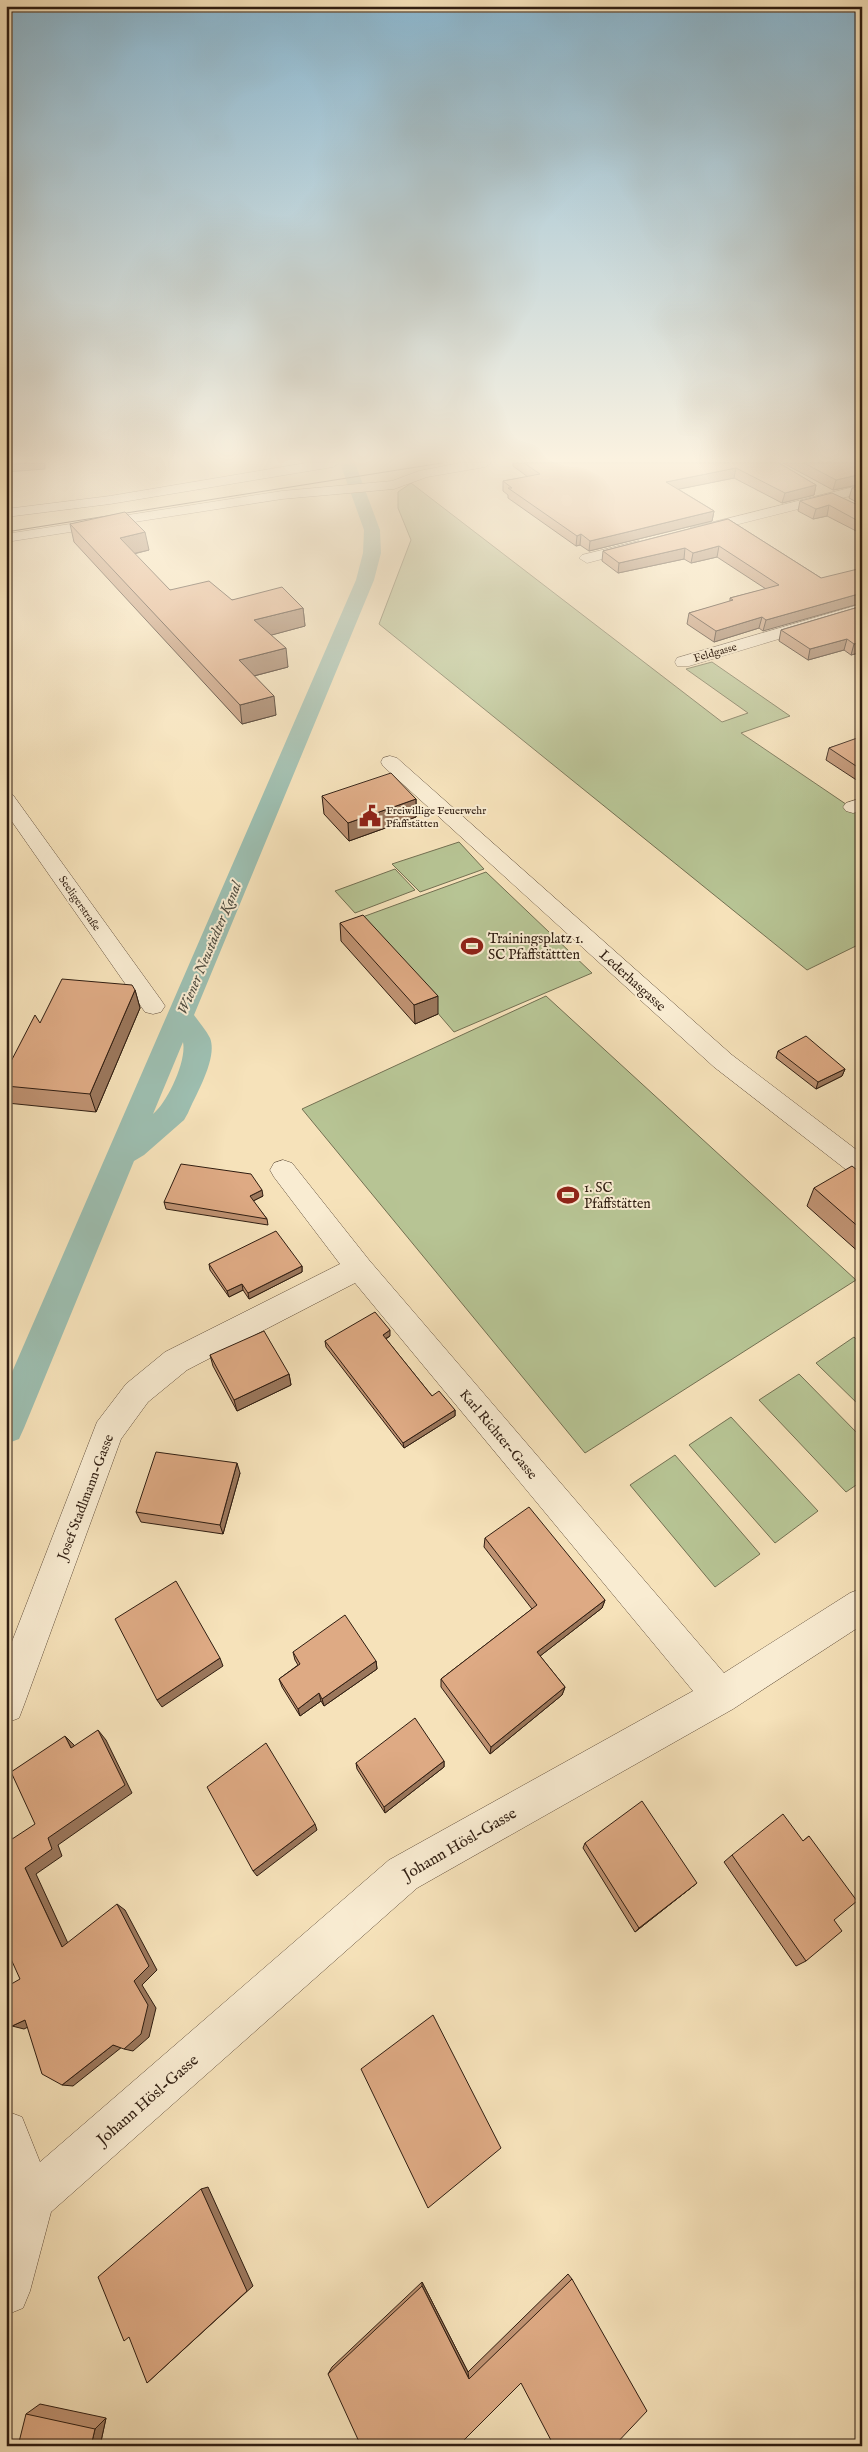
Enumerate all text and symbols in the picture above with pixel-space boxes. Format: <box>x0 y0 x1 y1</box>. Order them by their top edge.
street label: Feldgasse <box>692 640 738 666</box>
public building icon: Freiwillige Feuerwehr Pfaffstätten <box>357 803 383 829</box>
place label: Freiwillige Feuerwehr Pfaffstätten <box>386 804 486 831</box>
street label: Seeligerstraße <box>55 873 103 934</box>
water label: Wiener Neustädter Kanal <box>173 878 247 1018</box>
place label: Trainingsplatz 1. SC Pfaffstättten <box>488 930 583 964</box>
sports icon: Trainingsplatz 1. SC Pfaffstättten <box>459 933 485 959</box>
street label: Lederhasgasse <box>595 946 670 1016</box>
place label: 1. SC Pfaffstätten <box>584 1179 651 1213</box>
sports icon: 1. SC Pfaffstätten <box>555 1182 581 1208</box>
street label: Karl Richter-Gasse <box>455 1386 542 1484</box>
street label: Josef Stadlmann-Gasse <box>53 1431 118 1565</box>
street label: Johann Hösl-Gasse <box>398 1804 521 1886</box>
street label: Johann Hösl-Gasse <box>92 2051 203 2151</box>

